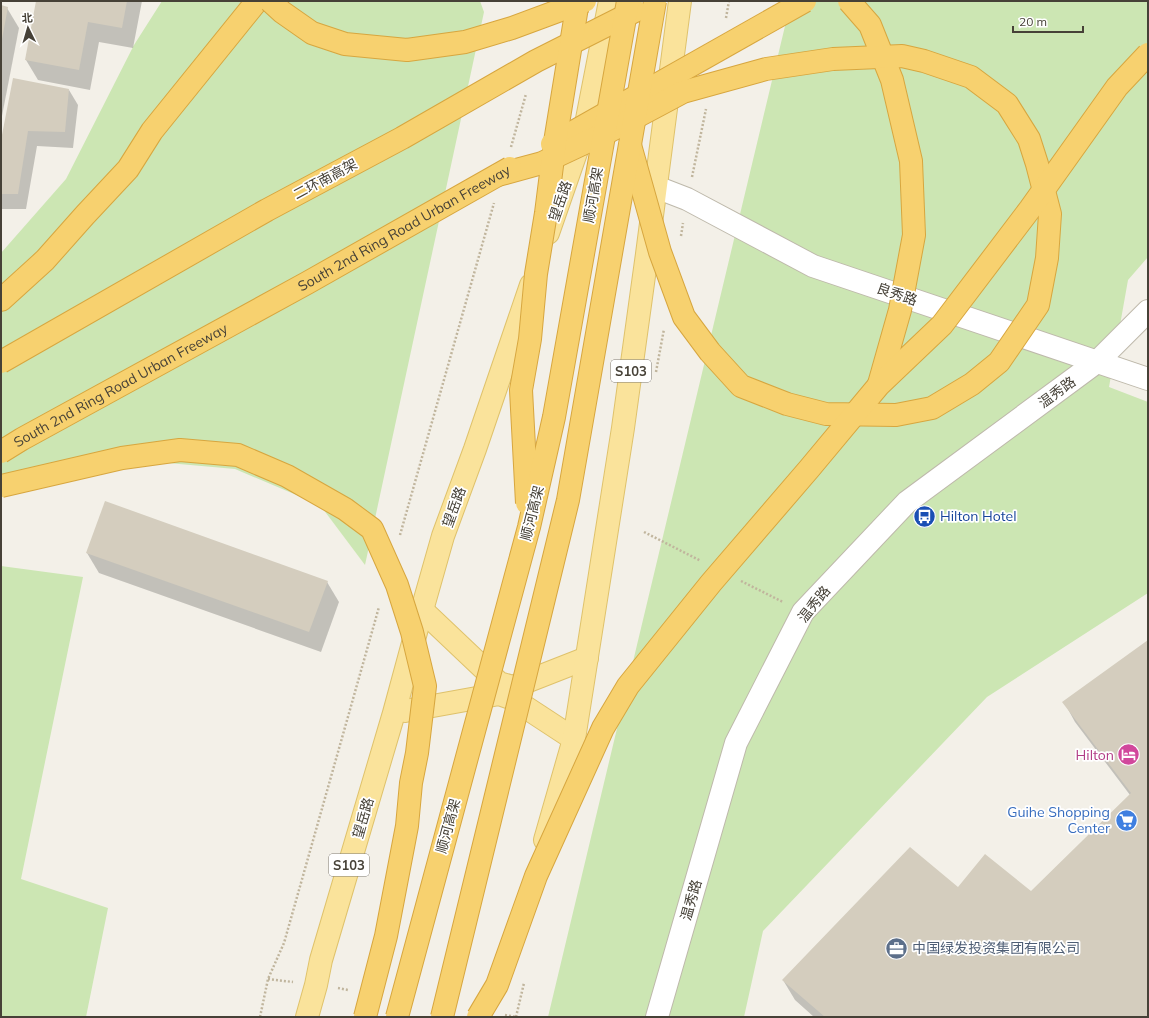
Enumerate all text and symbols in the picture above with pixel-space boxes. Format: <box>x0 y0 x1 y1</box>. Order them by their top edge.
north arrow <box>8 8 48 48</box>
scale bar <box>1013 8 1083 34</box>
text: 北 <box>21 11 33 25</box>
text: 20 m <box>1019 14 1047 29</box>
street label: 二环南高架 <box>290 155 360 203</box>
street label: South 2nd Ring Road Urban Freeway <box>295 160 514 295</box>
street label: 顺河高架 <box>579 166 607 224</box>
street label: 望岳路 <box>545 178 575 224</box>
street label: 良秀路 <box>874 279 920 309</box>
street label: South 2nd Ring Road Urban Freeway <box>10 319 231 451</box>
road number: S103 <box>611 360 651 382</box>
street label: 温秀路 <box>1035 372 1079 412</box>
street label: 望岳路 <box>438 484 470 530</box>
street label: 顺河高架 <box>516 484 548 542</box>
bus stop icon: Hilton Hotel <box>911 503 937 529</box>
place label: Hilton Hotel <box>940 507 1017 525</box>
street label: 温秀路 <box>794 582 834 626</box>
hotel icon: Hilton <box>1116 742 1142 768</box>
place label: Hilton <box>1076 746 1114 764</box>
street label: 望岳路 <box>349 795 377 841</box>
street label: 顺河高架 <box>432 797 464 855</box>
place label: Guihe Shopping Center <box>1007 803 1111 837</box>
supermarket icon: Guihe Shopping Center <box>1113 807 1139 833</box>
road number: S103 <box>329 854 369 876</box>
street label: 温秀路 <box>677 877 705 923</box>
office icon: 中国绿发投资集团有限公司 <box>884 935 910 961</box>
place label: 中国绿发投资集团有限公司 <box>912 939 1080 957</box>

